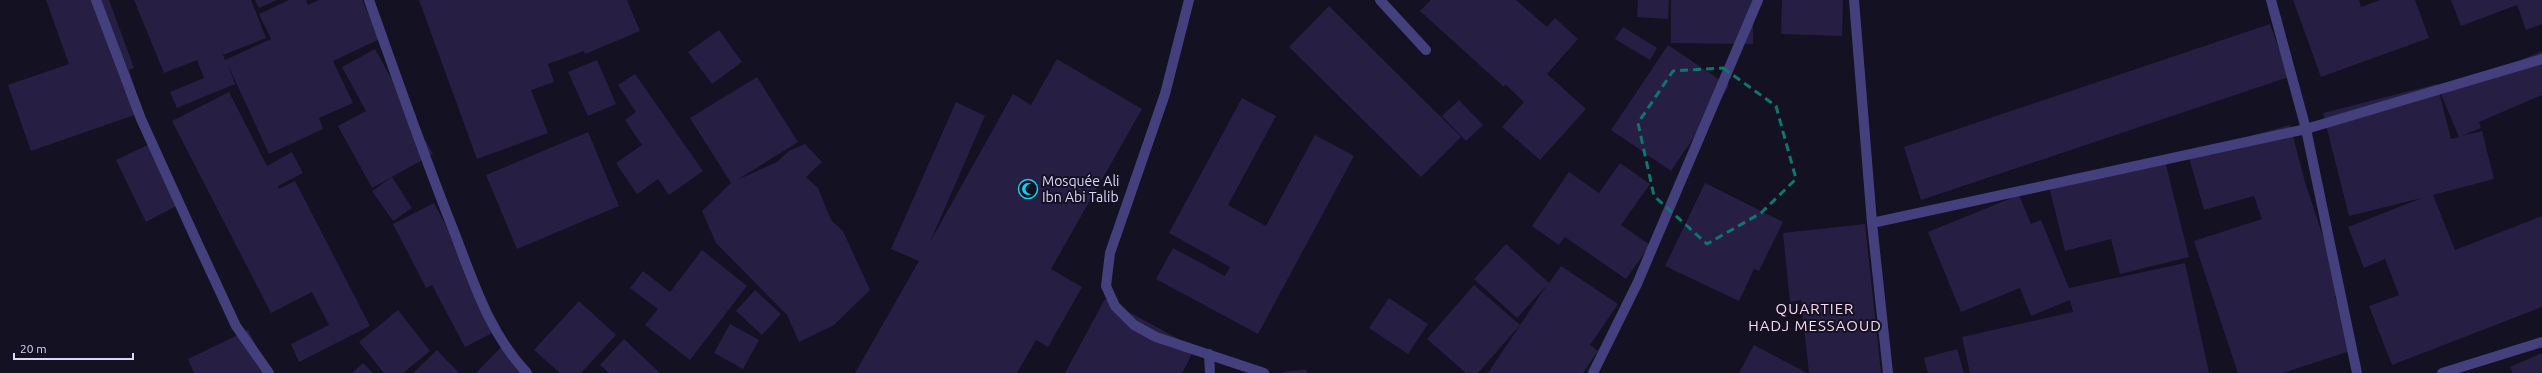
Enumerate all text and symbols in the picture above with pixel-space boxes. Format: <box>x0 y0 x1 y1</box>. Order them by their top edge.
place label: Mosquée Ali Ibn Abi Talib <box>1042 173 1119 205</box>
mosque icon: Mosquée Ali Ibn Abi Talib <box>1017 178 1039 200</box>
district label: QUARTIER HADJ MESSAOUD <box>1748 300 1882 334</box>
scale bar <box>14 335 133 361</box>
text: 20 m <box>20 342 47 355</box>

